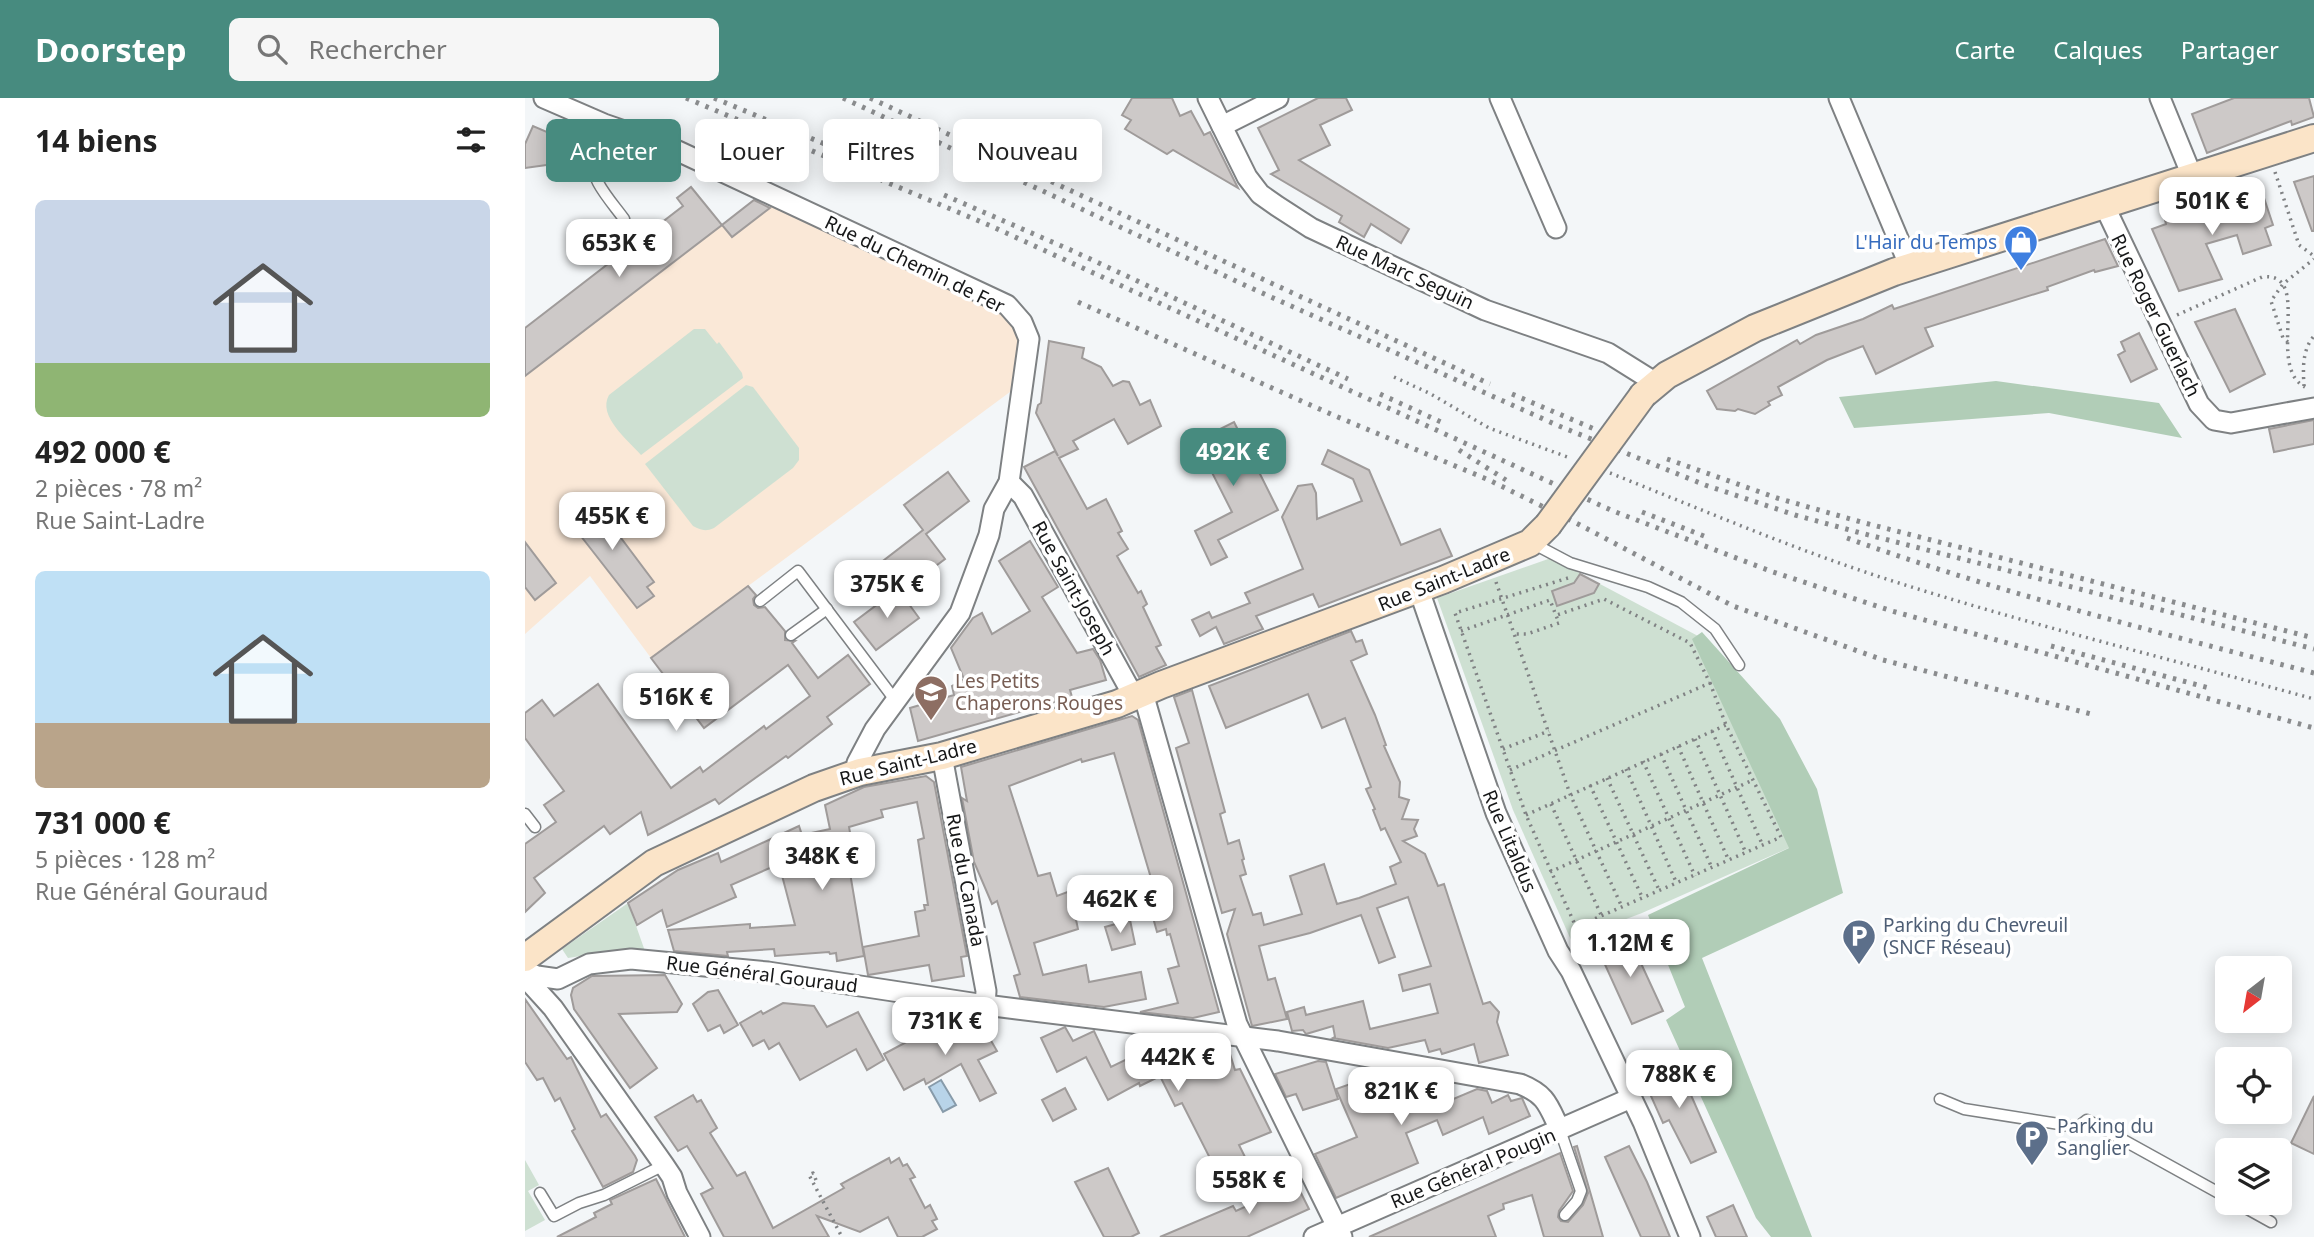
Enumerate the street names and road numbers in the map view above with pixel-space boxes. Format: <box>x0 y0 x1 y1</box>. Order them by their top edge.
street label: Rue du Chemin de Fer <box>821 209 1009 319</box>
street label: Rue Marc Seguin <box>1332 229 1478 315</box>
street label: Rue Roger Guerlach <box>2105 229 2207 401</box>
street label: Rue Saint-Joseph <box>1026 516 1122 660</box>
street label: Rue Saint-Ladre <box>1374 541 1514 617</box>
street label: Rue Saint-Ladre <box>837 732 979 792</box>
street label: Rue Litaldus <box>1477 786 1543 896</box>
street label: Rue du Canada <box>940 811 992 949</box>
street label: Rue Général Gouraud <box>665 949 859 999</box>
street label: Rue Général Pougin <box>1386 1121 1560 1215</box>

